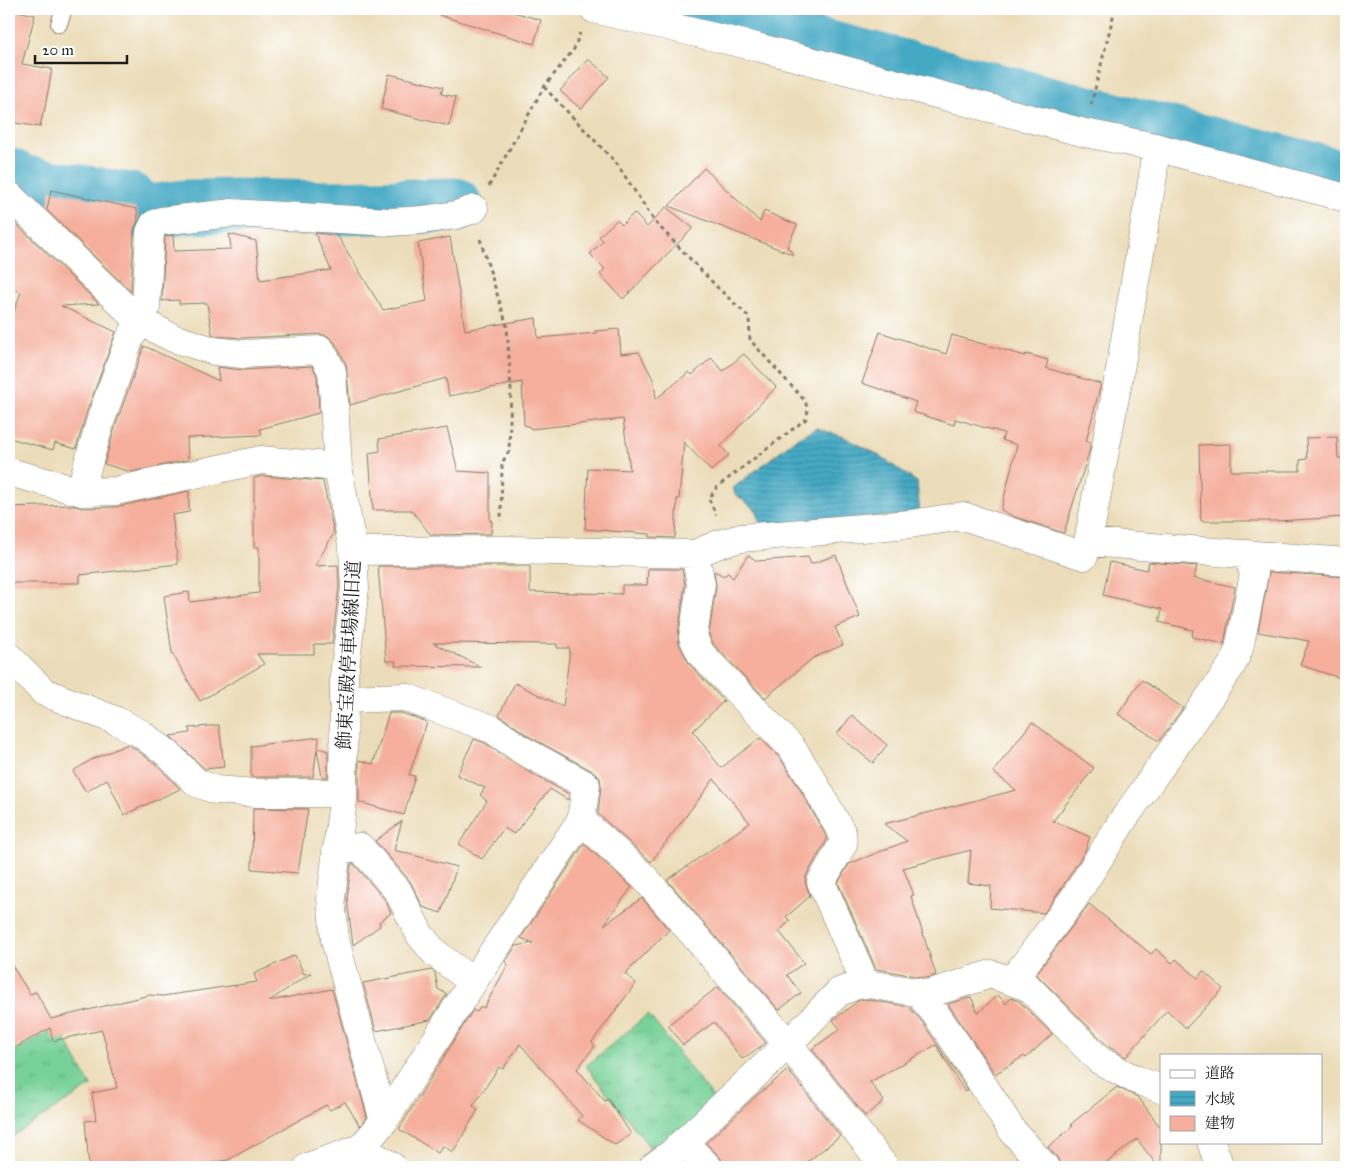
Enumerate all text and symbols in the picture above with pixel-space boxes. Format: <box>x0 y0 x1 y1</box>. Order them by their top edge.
scale bar <box>35 32 128 64</box>
text: 20 m <box>42 41 74 59</box>
street label: 飾東宝殿停車場線旧道 <box>332 560 365 751</box>
legend <box>1160 1054 1322 1144</box>
text: 道路 <box>1205 1064 1235 1082</box>
text: 水域 <box>1205 1090 1235 1108</box>
text: 建物 <box>1205 1114 1235 1132</box>

